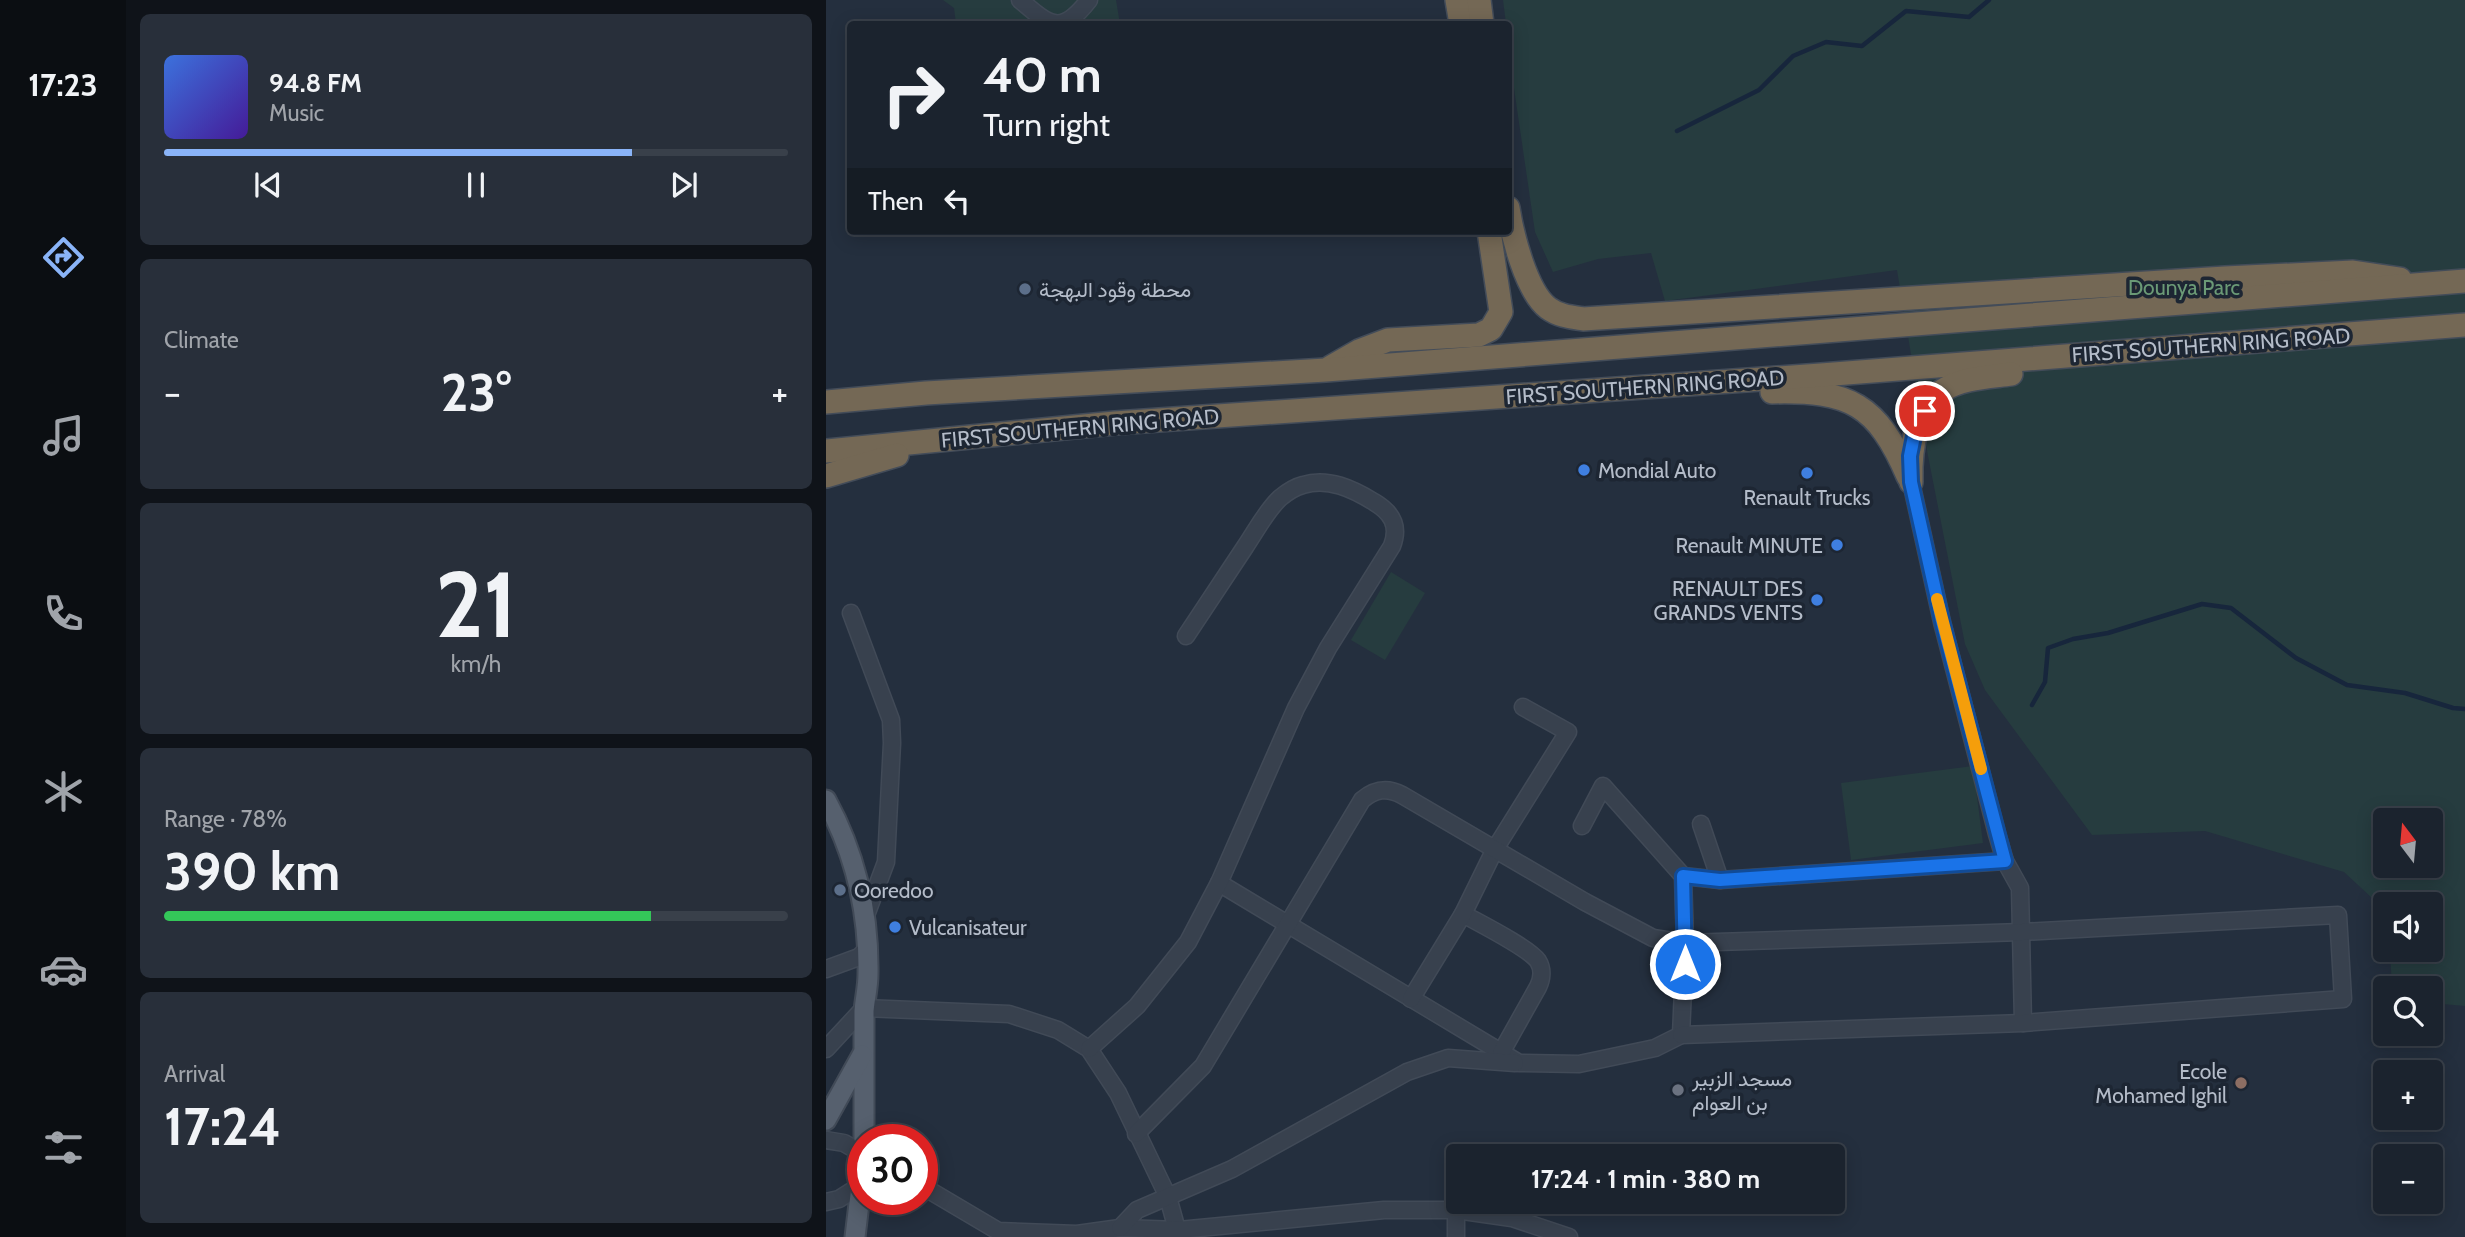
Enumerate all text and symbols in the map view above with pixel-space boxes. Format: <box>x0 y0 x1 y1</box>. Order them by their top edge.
text: 40 m <box>983 45 1102 104</box>
icon: right <box>868 49 959 140</box>
text: 17:23 <box>28 65 98 104</box>
text: 94.8 FM <box>269 67 362 99</box>
text: Music <box>269 99 324 127</box>
text: Turn right <box>983 105 1110 144</box>
icon: previous <box>249 166 287 204</box>
icon: pause <box>457 166 495 204</box>
icon: next <box>665 166 703 204</box>
icon: left <box>938 182 976 220</box>
text: Then <box>868 185 924 217</box>
icon: directions <box>39 233 88 282</box>
park label: Dounya Parc <box>2128 275 2240 300</box>
place label: محطة وقود البهجة <box>1039 277 1191 303</box>
marker: محطة وقود البهجة <box>1017 281 1033 297</box>
street label: FIRST SOUTHERN RING ROAD <box>2071 323 2351 367</box>
text: Climate <box>164 326 239 354</box>
text: 23° <box>441 361 511 424</box>
street label: FIRST SOUTHERN RING ROAD <box>1505 365 1785 409</box>
text: − <box>164 369 181 416</box>
text: + <box>771 369 788 416</box>
pin <box>1895 381 1955 441</box>
icon: arrive <box>1906 392 1944 430</box>
street label: FIRST SOUTHERN RING ROAD <box>940 403 1220 453</box>
icon: music <box>39 411 88 460</box>
place label: Mondial Auto <box>1598 458 1716 483</box>
marker: Mondial Auto <box>1576 462 1592 478</box>
marker: Renault Trucks <box>1799 465 1815 481</box>
place label: Renault Trucks <box>1743 485 1871 510</box>
place label: Renault MINUTE <box>1675 533 1823 558</box>
marker: Renault MINUTE <box>1829 537 1845 553</box>
text: 21 <box>435 549 517 660</box>
place label: RENAULT DES GRANDS VENTS <box>1654 576 1803 625</box>
icon: phone <box>39 589 88 638</box>
marker: RENAULT DES GRANDS VENTS <box>1809 592 1825 608</box>
text: km/h <box>451 650 501 678</box>
icon: climate <box>39 767 88 816</box>
text: Range · 78% <box>164 805 287 833</box>
north arrow <box>2373 808 2443 878</box>
map controls <box>2373 808 2443 1214</box>
text: 390 km <box>164 840 340 903</box>
place label: Ooredoo <box>854 878 933 903</box>
marker: Ooredoo <box>832 882 848 898</box>
button: sound <box>2373 892 2443 962</box>
place label: Vulcanisateur <box>909 915 1027 940</box>
marker: Vulcanisateur <box>887 919 903 935</box>
position arrow <box>1648 927 1722 1001</box>
icon: car <box>39 945 88 994</box>
button: search <box>2373 976 2443 1046</box>
place label: Ecole Mohamed Ighil <box>2095 1059 2227 1108</box>
text: Arrival <box>164 1060 225 1088</box>
button: + <box>2373 1060 2443 1130</box>
place label: مسجد الزبير بن العوام <box>1691 1066 1792 1117</box>
marker: Ecole Mohamed Ighil <box>2233 1075 2249 1091</box>
marker: مسجد الزبير بن العوام <box>1670 1082 1686 1098</box>
text: 17:24 <box>164 1095 281 1158</box>
icon: filters <box>39 1123 88 1172</box>
speed limit sign: 30 <box>847 1124 938 1215</box>
button: − <box>2373 1144 2443 1214</box>
text: 17:24 · 1 min · 380 m <box>1531 1163 1760 1195</box>

